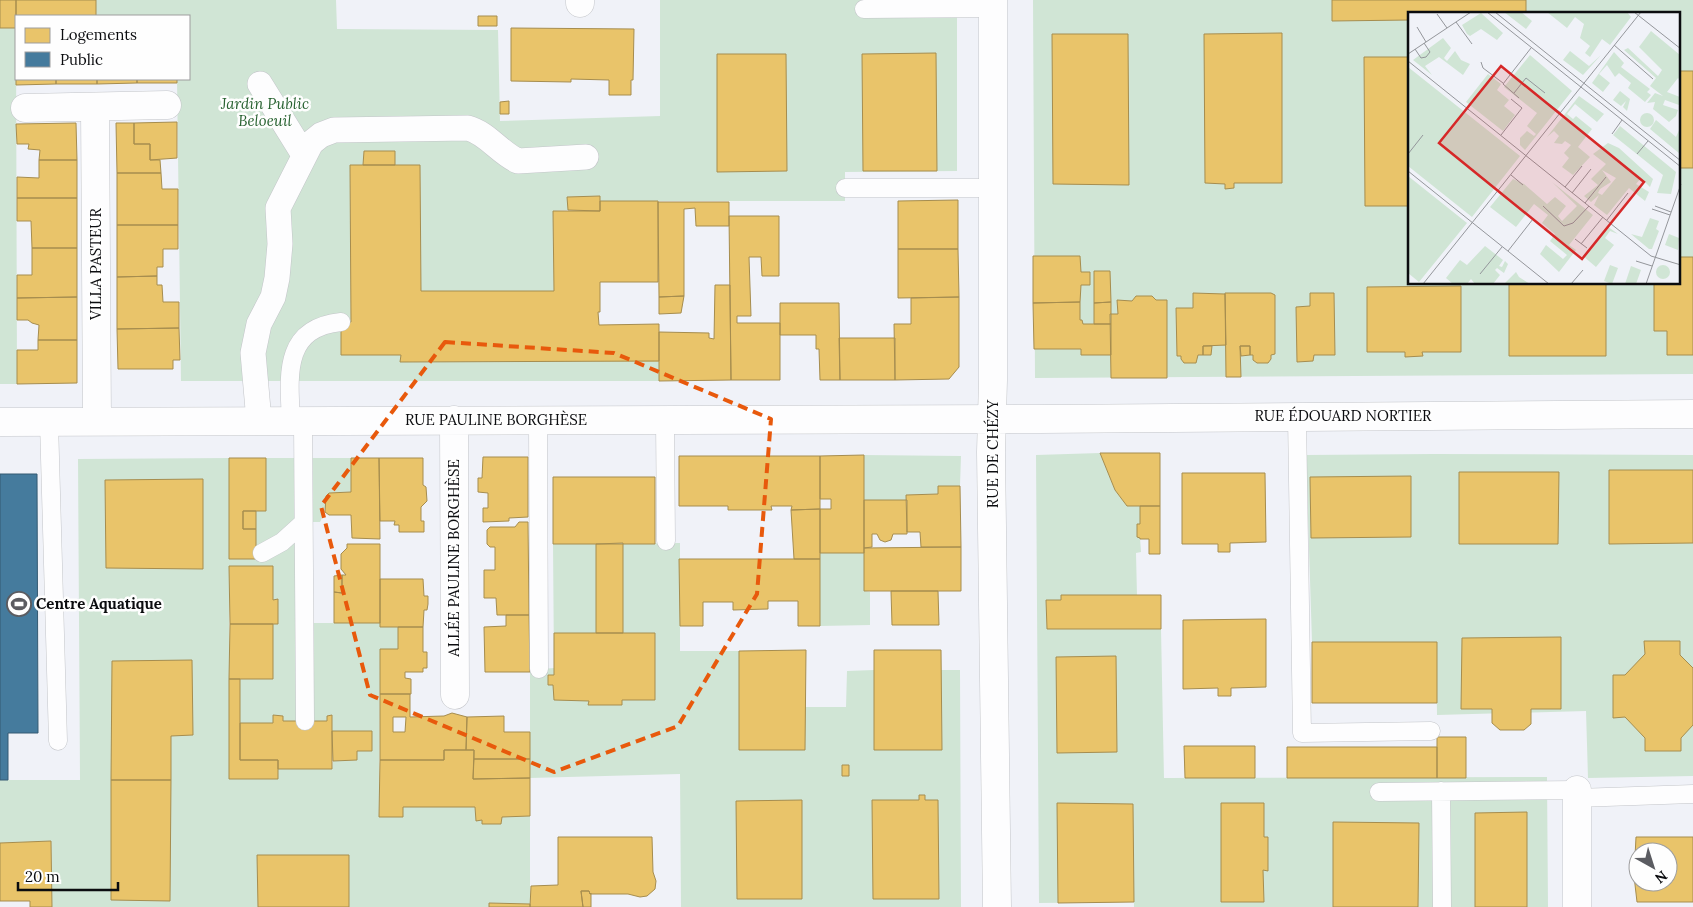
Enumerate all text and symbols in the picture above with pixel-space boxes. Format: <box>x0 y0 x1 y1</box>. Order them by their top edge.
inset map <box>1408 12 1680 285</box>
legend <box>15 15 190 80</box>
text: Logements <box>60 25 137 44</box>
text: Public <box>60 50 103 69</box>
park label: Jardin Public Beloeuil <box>220 94 309 130</box>
street label: VILLA PASTEUR <box>86 207 105 321</box>
street label: RUE DE CHÉZY <box>983 399 1002 508</box>
street label: RUE ÉDOUARD NORTIER <box>1254 406 1432 425</box>
street label: RUE PAULINE BORGHÈSE <box>405 410 587 429</box>
street label: ALLÉE PAULINE BORGHÈSE <box>444 459 463 658</box>
sports icon: Centre Aquatique <box>6 591 32 617</box>
place label: Centre Aquatique <box>36 594 162 613</box>
north arrow <box>1628 842 1678 892</box>
scale bar <box>18 860 118 892</box>
text: 20 m <box>25 867 60 886</box>
text: N <box>1651 867 1671 888</box>

